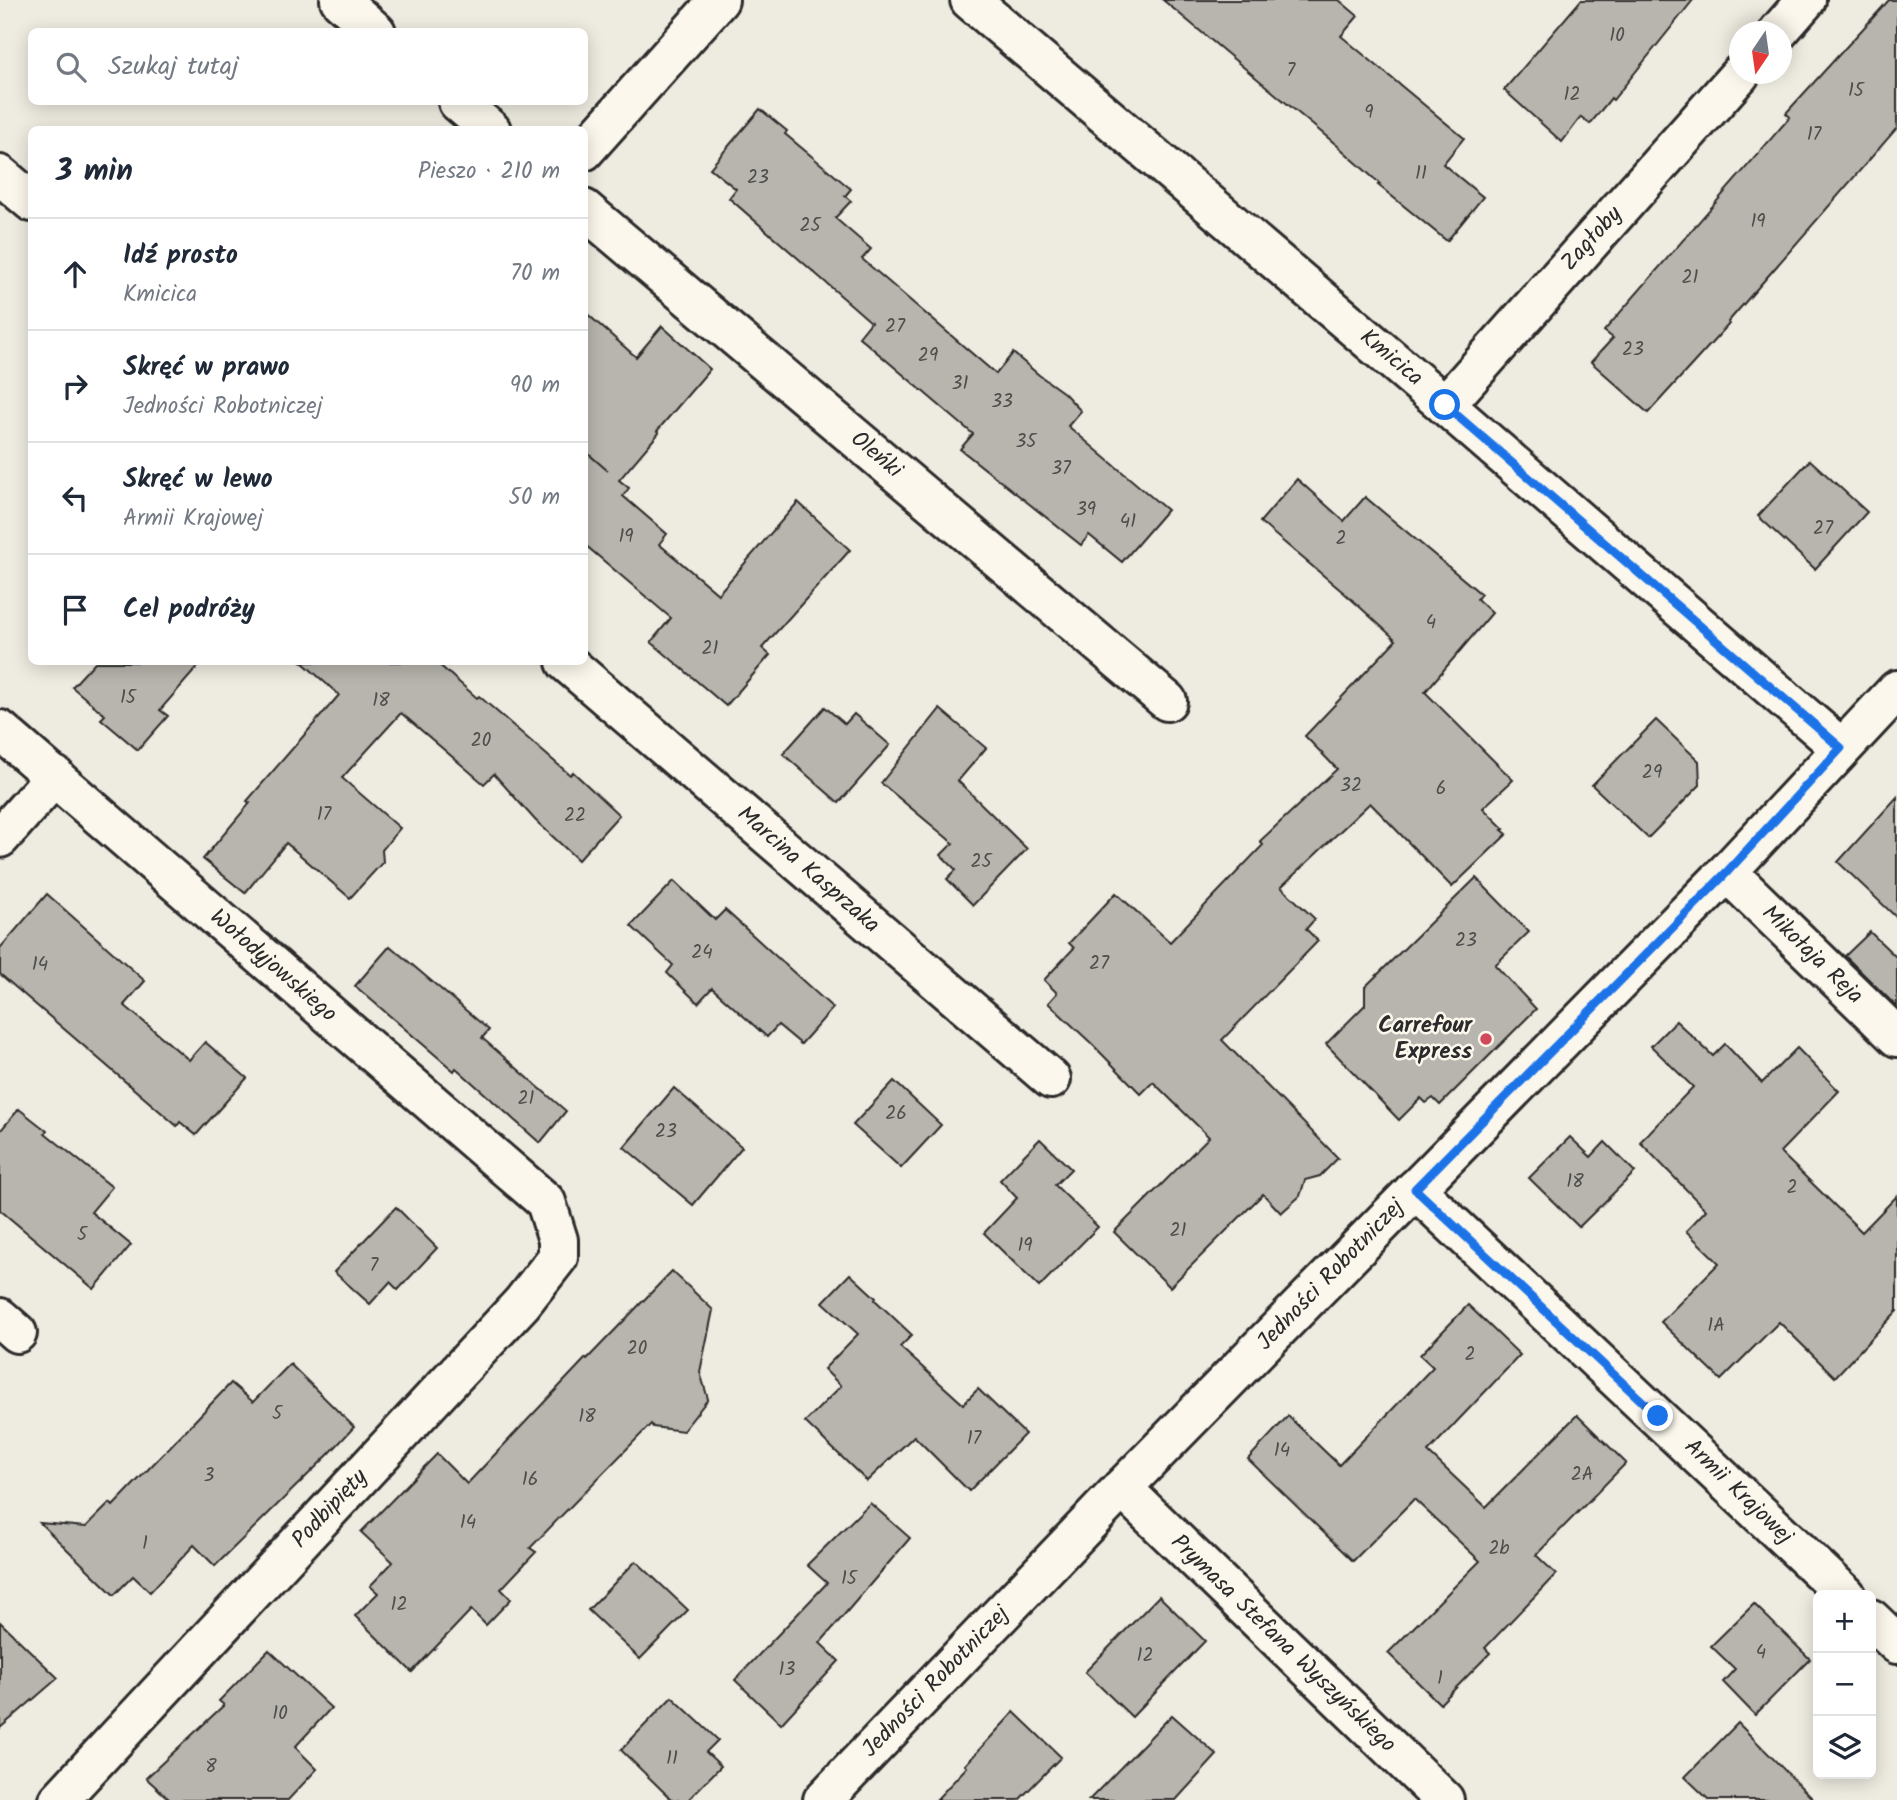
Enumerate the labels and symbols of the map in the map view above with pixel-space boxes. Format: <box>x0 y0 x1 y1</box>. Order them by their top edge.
house number: 10 <box>1609 21 1625 51</box>
north arrow <box>1729 21 1792 84</box>
house number: 7 <box>1287 56 1297 86</box>
house number: 15 <box>1848 76 1866 106</box>
house number: 12 <box>1563 80 1581 110</box>
house number: 9 <box>1364 98 1374 128</box>
house number: 17 <box>1807 120 1823 150</box>
house number: 11 <box>1415 159 1427 189</box>
house number: 23 <box>747 163 769 193</box>
street label: Zagłoby <box>1553 198 1631 280</box>
house number: 19 <box>1750 207 1766 237</box>
house number: 25 <box>799 211 822 241</box>
house number: 21 <box>1681 263 1699 293</box>
house number: 27 <box>885 312 906 342</box>
street label: Kmicica <box>1351 320 1431 396</box>
house number: 23 <box>1622 335 1644 365</box>
house number: 29 <box>918 341 938 371</box>
house number: 31 <box>952 369 968 399</box>
house number: 33 <box>991 387 1013 417</box>
route start <box>1429 389 1460 420</box>
street label: Oleńki <box>842 422 911 489</box>
house number: 35 <box>1015 427 1038 457</box>
house number: 37 <box>1051 454 1072 484</box>
house number: 39 <box>1076 495 1096 525</box>
house number: 41 <box>1120 507 1136 537</box>
house number: 27 <box>1813 514 1834 544</box>
house number: 19 <box>618 522 634 552</box>
house number: 2 <box>1335 524 1347 554</box>
house number: 4 <box>1426 608 1436 638</box>
house number: 21 <box>701 634 719 664</box>
house number: 15 <box>120 683 138 713</box>
house number: 18 <box>372 686 390 716</box>
house number: 20 <box>471 726 491 756</box>
house number: 29 <box>1642 758 1662 788</box>
house number: 32 <box>1340 771 1362 801</box>
house number: 6 <box>1436 774 1446 804</box>
street label: Marcina Kasprzaka <box>728 797 888 943</box>
house number: 17 <box>317 800 333 830</box>
house number: 22 <box>564 801 586 831</box>
house number: 25 <box>970 847 993 877</box>
street label: Mikołaja Reja <box>1753 897 1871 1013</box>
street label: Wołodyjowskiego <box>201 900 345 1032</box>
house number: 23 <box>1455 926 1477 956</box>
house number: 24 <box>691 938 713 968</box>
house number: 27 <box>1089 949 1110 979</box>
house number: 14 <box>32 950 48 980</box>
place label: Carrefour Express <box>1378 1008 1474 1070</box>
marker: Carrefour Express <box>1478 1031 1494 1047</box>
house number: 21 <box>517 1084 535 1114</box>
house number: 26 <box>885 1099 907 1129</box>
house number: 23 <box>655 1117 677 1147</box>
house number: 18 <box>1566 1167 1584 1197</box>
house number: 2 <box>1786 1173 1798 1203</box>
street label: Jedności Robotniczej <box>1249 1190 1414 1359</box>
house number: 21 <box>1169 1216 1187 1246</box>
house number: 5 <box>77 1220 89 1250</box>
house number: 19 <box>1017 1231 1033 1261</box>
house number: 7 <box>370 1251 380 1281</box>
house number: 1A <box>1707 1311 1725 1341</box>
house number: 20 <box>627 1334 647 1364</box>
house number: 2 <box>1464 1340 1476 1370</box>
house number: 5 <box>272 1399 284 1429</box>
route end <box>1642 1400 1673 1431</box>
house number: 18 <box>578 1402 596 1432</box>
house number: 17 <box>967 1424 983 1454</box>
street label: Armii Krajowej <box>1675 1430 1802 1554</box>
house number: 14 <box>1274 1436 1290 1466</box>
house number: 2A <box>1571 1460 1593 1490</box>
house number: 3 <box>204 1461 215 1491</box>
street label: Podbipięty <box>283 1461 377 1557</box>
house number: 16 <box>522 1465 538 1495</box>
house number: 14 <box>460 1508 476 1538</box>
street label: Prymasa Stefana Wyszyńskiego <box>1162 1526 1404 1762</box>
house number: 1 <box>142 1529 148 1559</box>
house number: 2b <box>1488 1534 1510 1564</box>
house number: 15 <box>841 1564 859 1594</box>
house number: 12 <box>390 1590 408 1620</box>
street label: Jedności Robotniczej <box>854 1597 1019 1766</box>
house number: 4 <box>1756 1638 1766 1668</box>
house number: 12 <box>1136 1641 1154 1671</box>
house number: 13 <box>779 1655 796 1685</box>
house number: 1 <box>1437 1664 1443 1694</box>
house number: 10 <box>272 1699 288 1729</box>
house number: 11 <box>666 1744 678 1774</box>
house number: 8 <box>205 1752 217 1782</box>

